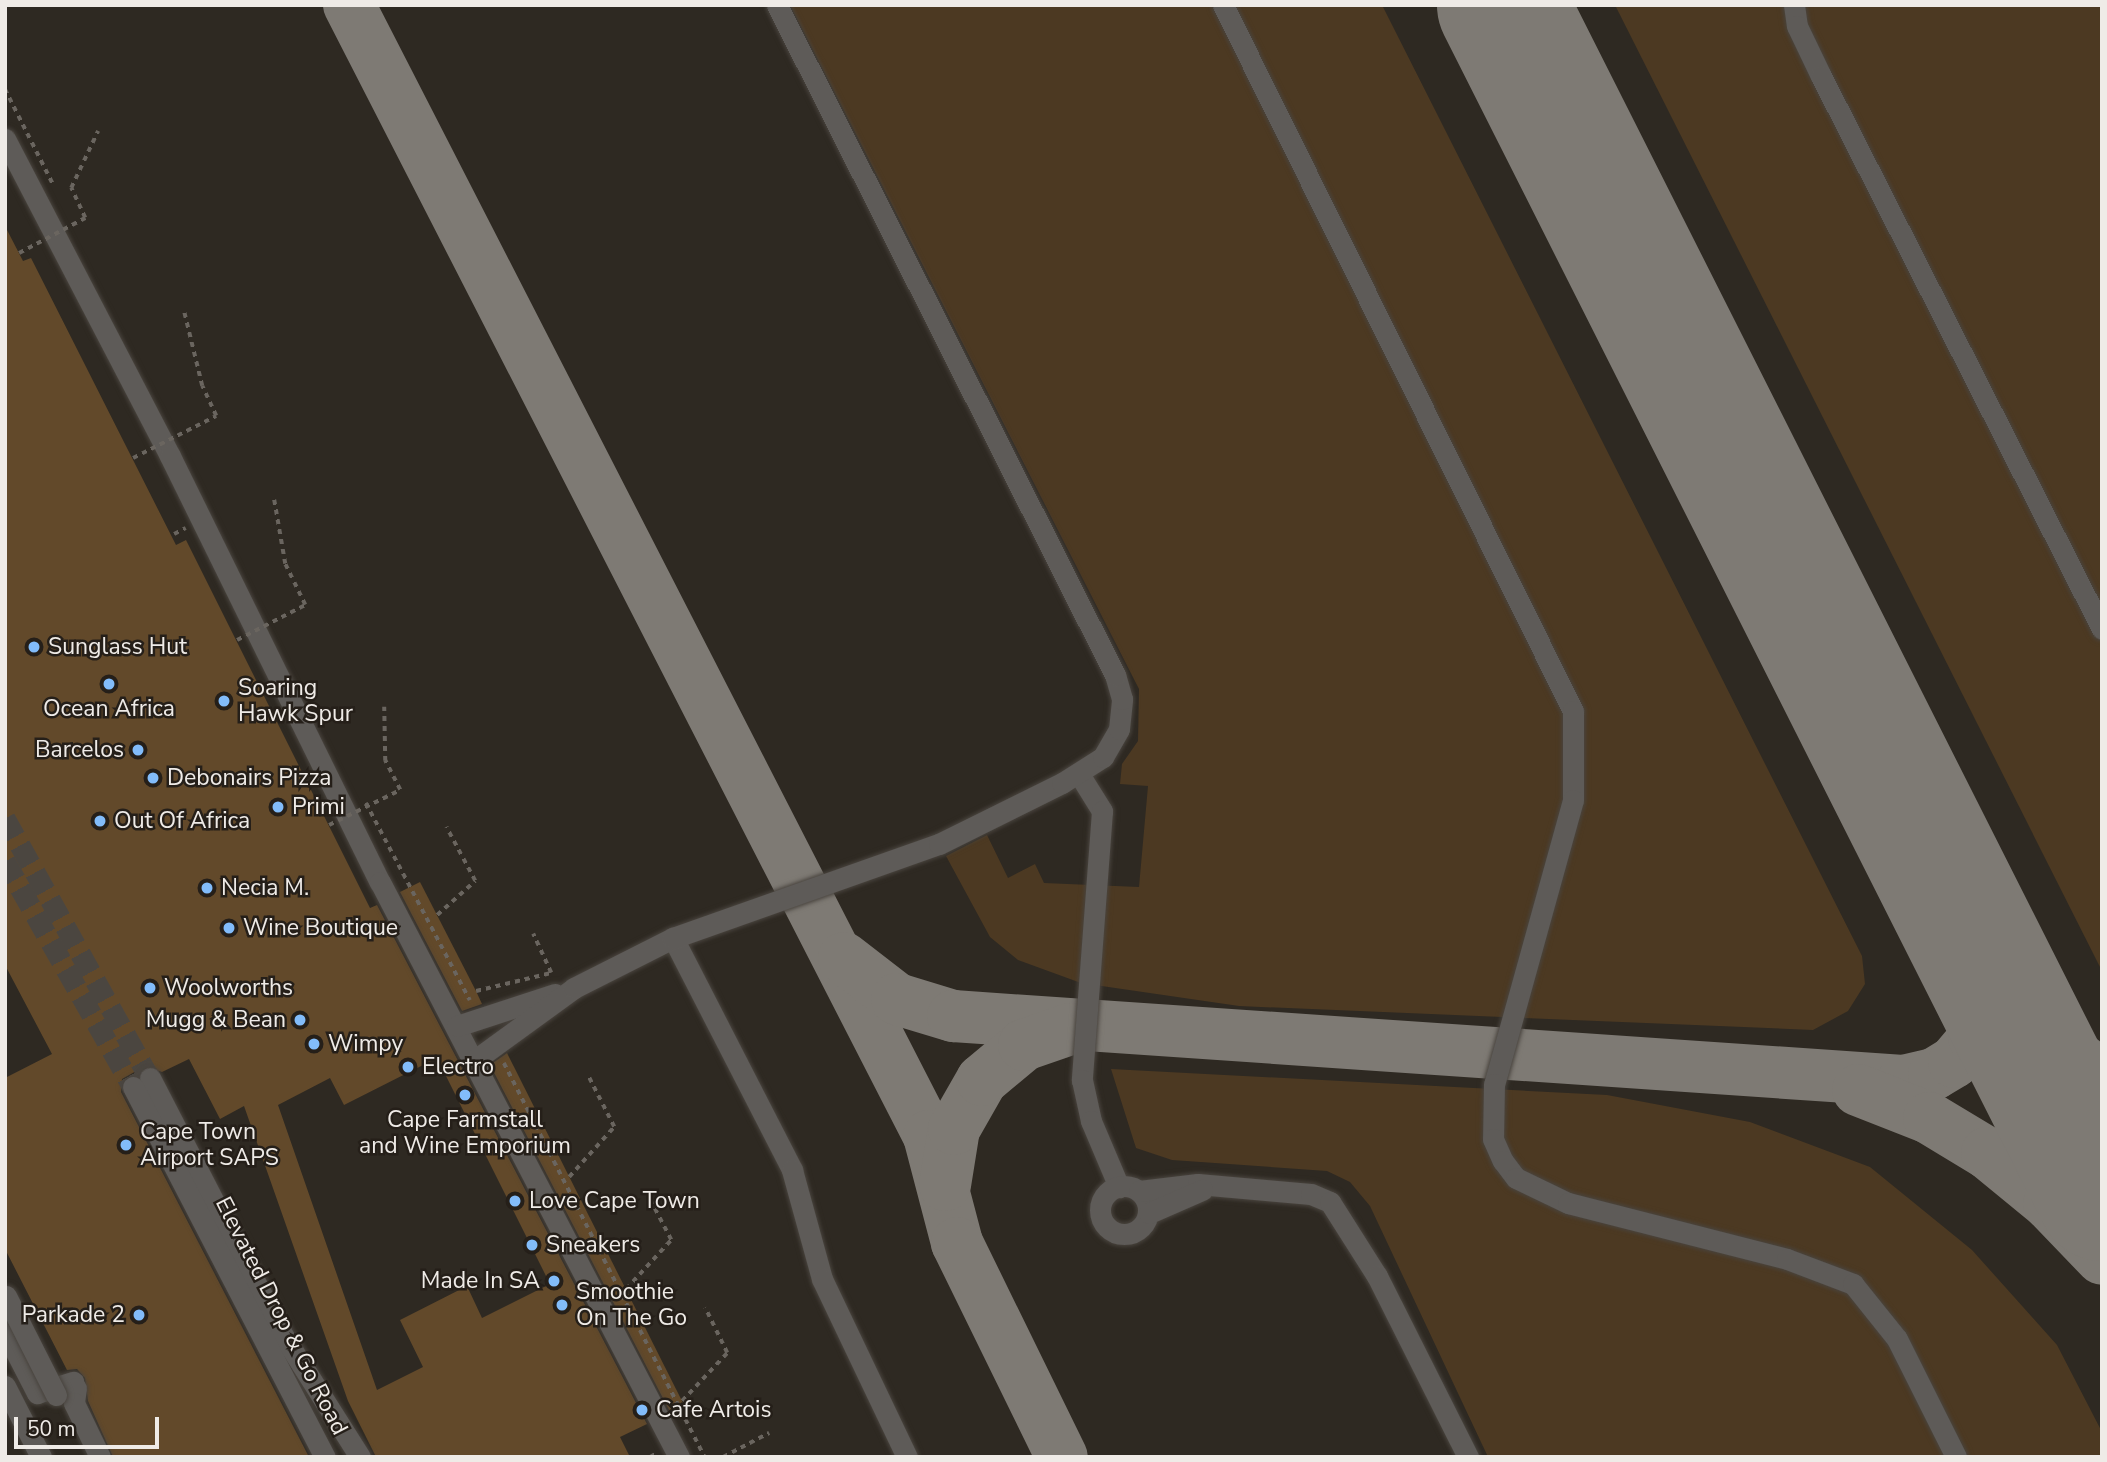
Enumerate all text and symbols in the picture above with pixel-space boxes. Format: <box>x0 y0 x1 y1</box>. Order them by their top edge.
place label: Sunglass Hut <box>48 633 187 661</box>
marker: Sunglass Hut <box>26 639 42 655</box>
place label: Soaring Hawk Spur <box>238 674 353 728</box>
marker: Ocean Africa <box>101 676 117 692</box>
marker: Soaring Hawk Spur <box>216 693 232 709</box>
place label: Ocean Africa <box>43 695 175 723</box>
place label: Barcelos <box>35 736 124 764</box>
marker: Barcelos <box>130 742 146 758</box>
place label: Debonairs Pizza <box>167 764 331 792</box>
marker: Debonairs Pizza <box>145 770 161 786</box>
place label: Primi <box>292 793 345 821</box>
marker: Primi <box>270 799 286 815</box>
place label: Out Of Africa <box>114 807 250 835</box>
marker: Out Of Africa <box>92 813 108 829</box>
place label: Necia M. <box>221 874 309 902</box>
marker: Necia M. <box>199 880 215 896</box>
place label: Wine Boutique <box>243 914 398 942</box>
marker: Wine Boutique <box>221 920 237 936</box>
place label: Woolworths <box>164 974 293 1002</box>
marker: Woolworths <box>142 980 158 996</box>
place label: Mugg & Bean <box>146 1006 286 1034</box>
marker: Mugg & Bean <box>292 1012 308 1028</box>
place label: Wimpy <box>328 1030 403 1058</box>
marker: Wimpy <box>306 1036 322 1052</box>
place label: Electro <box>422 1053 494 1081</box>
marker: Electro <box>400 1059 416 1075</box>
marker: Cape Farmstall and Wine Emporium <box>457 1087 473 1103</box>
place label: Cape Farmstall and Wine Emporium <box>359 1106 571 1160</box>
place label: Cape Town Airport SAPS <box>140 1118 279 1172</box>
marker: Cape Town Airport SAPS <box>118 1137 134 1153</box>
place label: Love Cape Town <box>529 1187 700 1215</box>
street label: Elevated Drop & Go Road <box>209 1192 353 1440</box>
marker: Love Cape Town <box>507 1193 523 1209</box>
place label: Sneakers <box>546 1231 640 1259</box>
marker: Sneakers <box>524 1237 540 1253</box>
place label: Made In SA <box>421 1267 540 1295</box>
marker: Made In SA <box>546 1273 562 1289</box>
place label: Smoothie On The Go <box>576 1278 687 1332</box>
marker: Smoothie On The Go <box>554 1297 570 1313</box>
place label: Parkade 2 <box>22 1301 125 1329</box>
marker: Parkade 2 <box>131 1307 147 1323</box>
place label: Cafe Artois <box>656 1396 772 1424</box>
scale bar <box>18 1402 163 1446</box>
marker: Cafe Artois <box>634 1402 650 1418</box>
text: 50 m <box>27 1415 76 1443</box>

